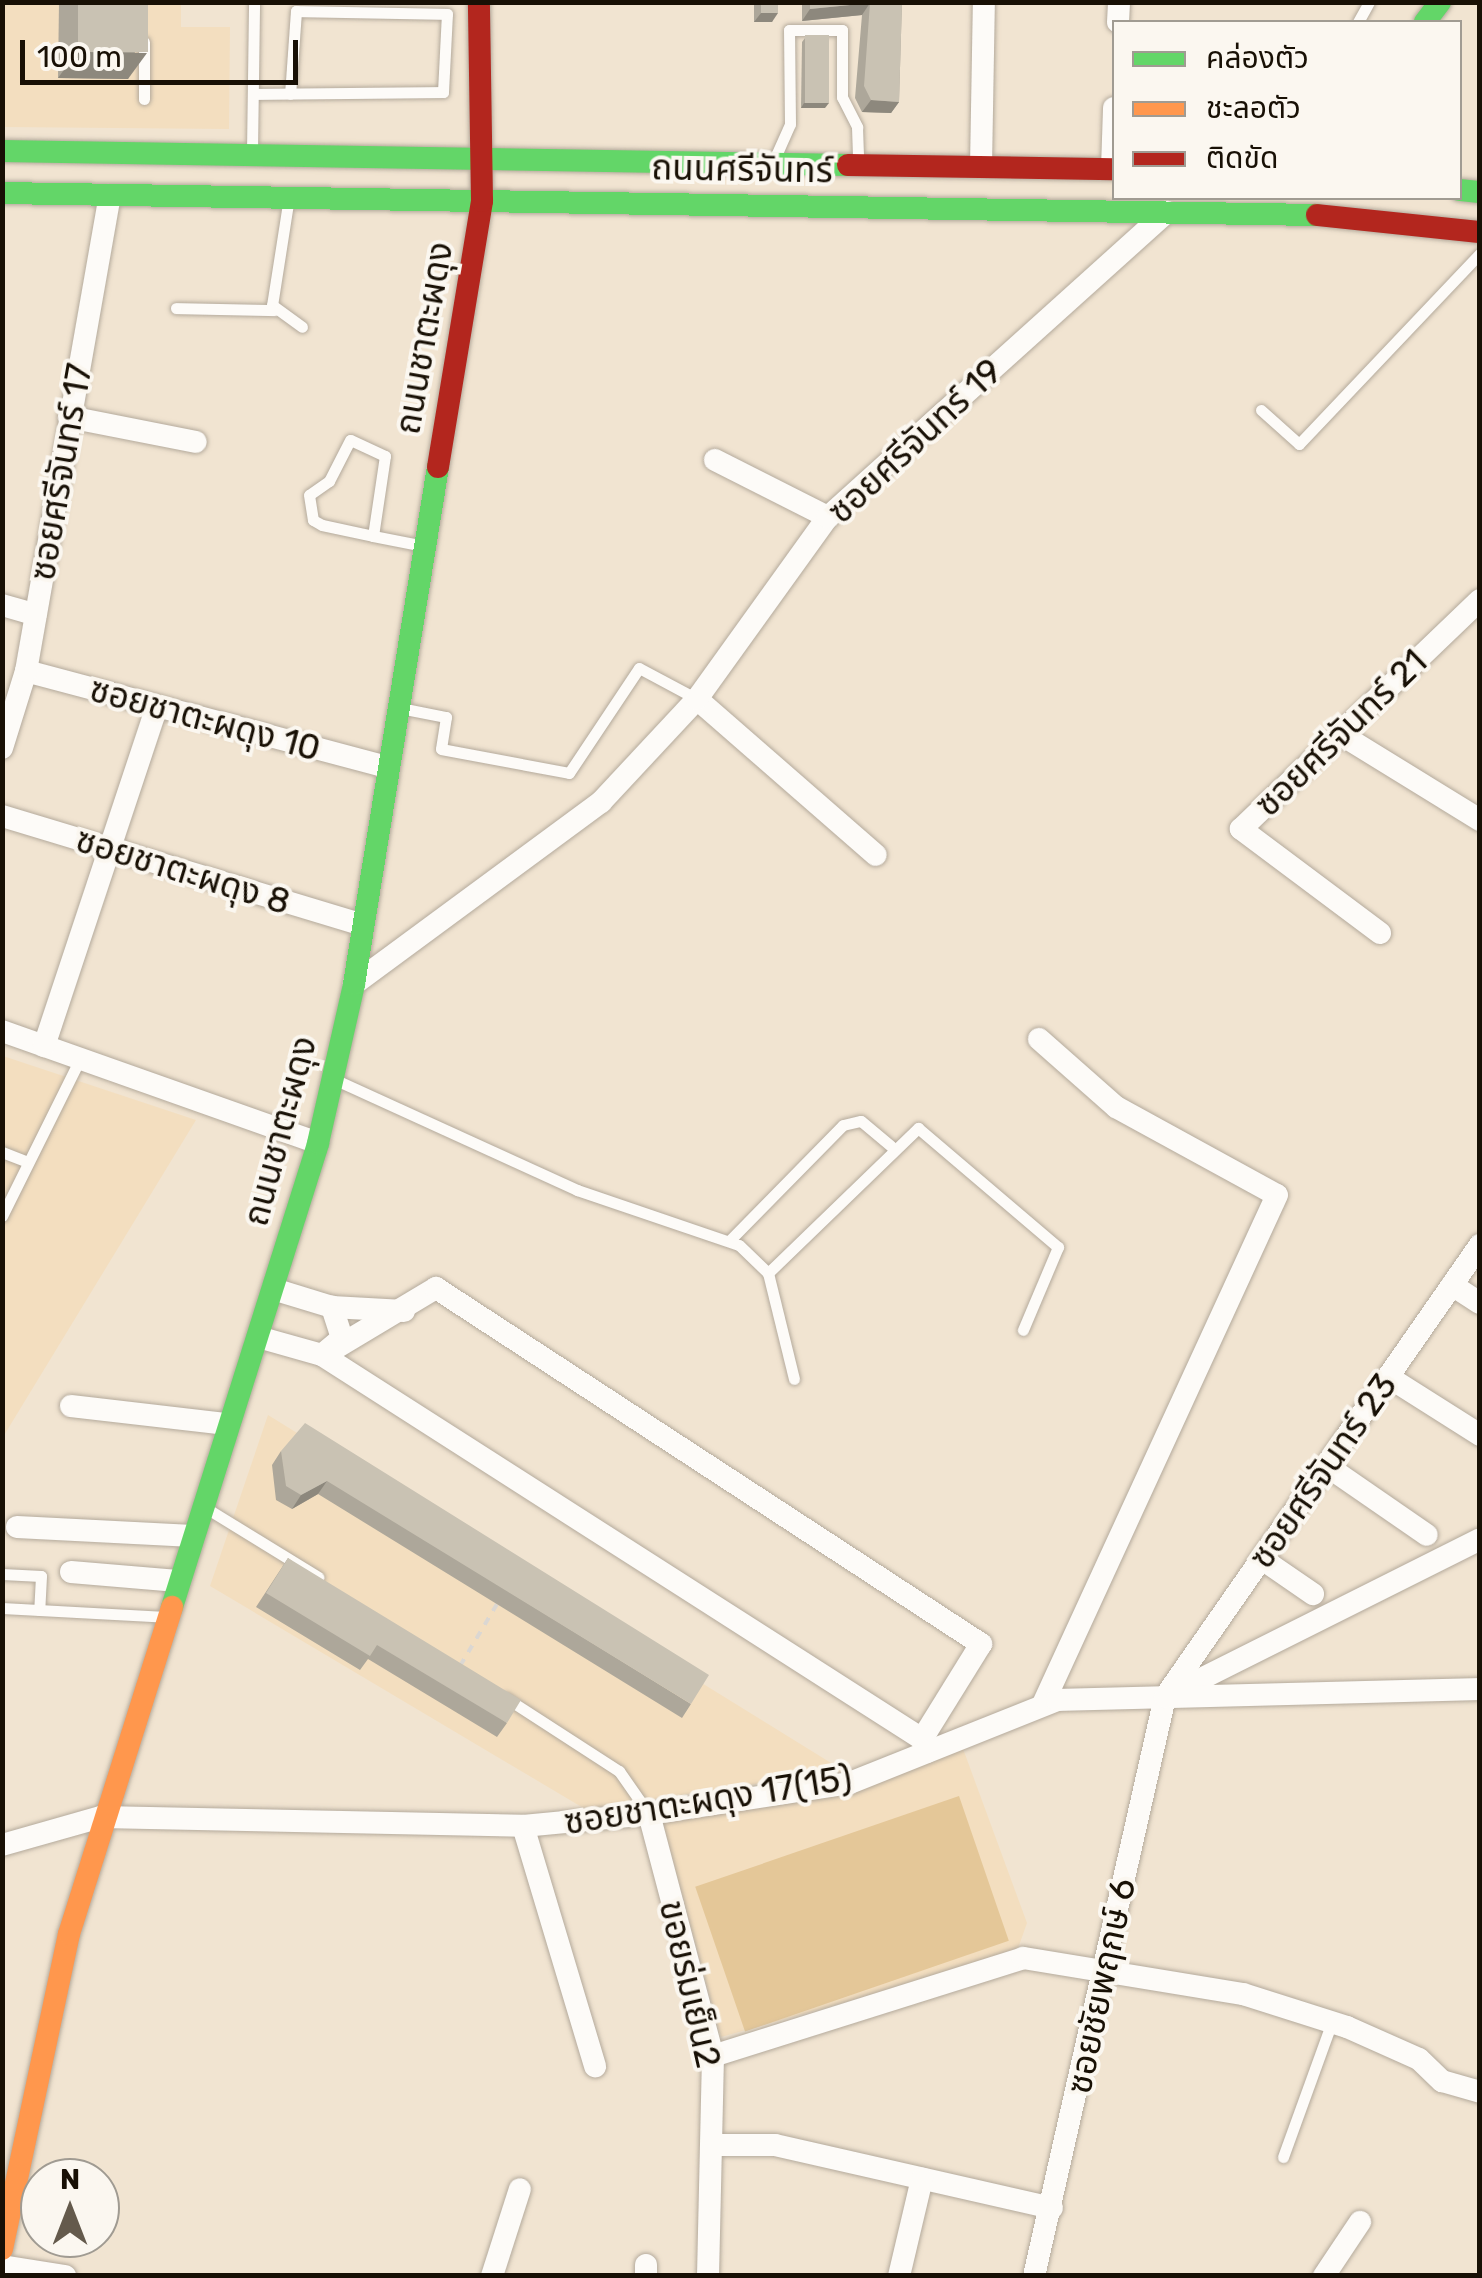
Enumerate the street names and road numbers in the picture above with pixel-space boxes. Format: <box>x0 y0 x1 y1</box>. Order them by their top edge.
street label: ถนนศรีจันทร์ <box>651 146 833 192</box>
street label: ถนนชาตะผดุง <box>386 239 462 437</box>
street label: ซอยศรีจันทร์ 19 <box>819 350 1011 532</box>
street label: ซอยศรีจันทร์ 17 <box>21 360 101 584</box>
street label: ซอยศรีจันทร์ 21 <box>1247 641 1435 825</box>
street label: ซอยชาตะผดุง 10 <box>85 668 325 770</box>
street label: ซอยชาตะผดุง 8 <box>71 818 295 924</box>
street label: ถนนชาตะผดุง <box>235 1032 325 1230</box>
street label: ซอยศรีจันทร์ 23 <box>1240 1366 1406 1576</box>
street label: ซอยชาตะผดุง 17(15) <box>561 1757 855 1843</box>
street label: ซอยชัยพฤกษ์ 6 <box>1058 1875 1144 2097</box>
street label: ขอยร่มเย็น2 <box>650 1896 730 2072</box>

